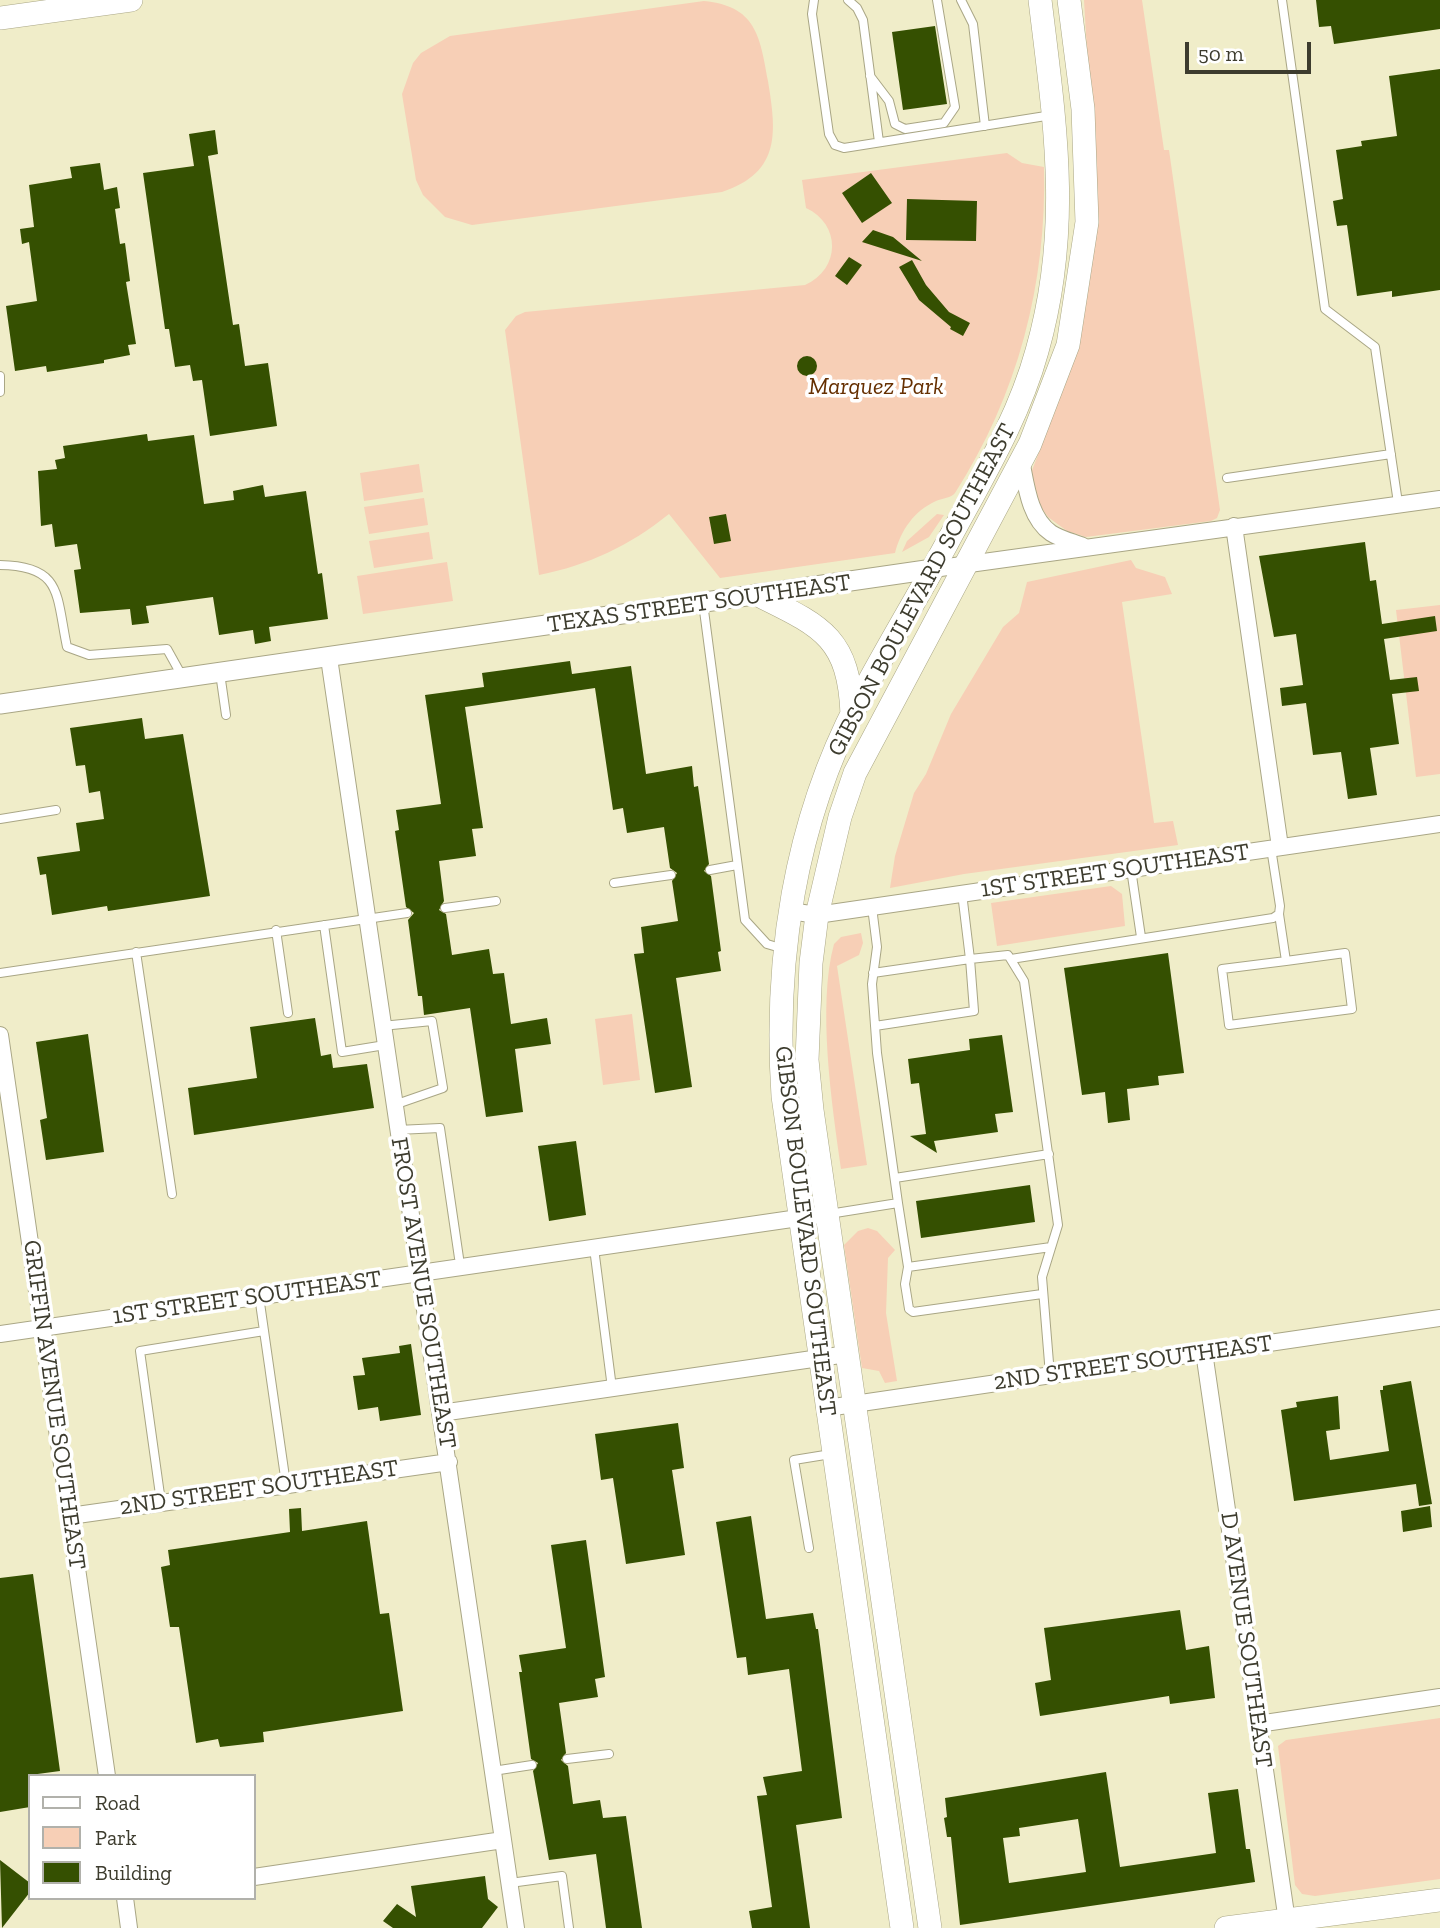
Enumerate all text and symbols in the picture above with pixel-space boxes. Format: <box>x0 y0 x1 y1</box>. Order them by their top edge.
scale bar <box>1188 28 1314 72</box>
text: 50 m <box>1198 41 1244 66</box>
park label: Marquez Park <box>808 373 944 401</box>
street label: GIBSON BOULEVARD SOUTHEAST <box>822 419 1022 761</box>
street label: TEXAS STREET SOUTHEAST <box>545 568 853 640</box>
street label: 1ST STREET SOUTHEAST <box>979 838 1251 904</box>
street label: GIBSON BOULEVARD SOUTHEAST <box>768 1044 842 1418</box>
street label: FROST AVENUE SOUTHEAST <box>384 1135 462 1451</box>
street label: GRIFFIN AVENUE SOUTHEAST <box>17 1238 91 1572</box>
street label: 1ST STREET SOUTHEAST <box>111 1265 383 1331</box>
street label: 2ND STREET SOUTHEAST <box>992 1329 1274 1397</box>
street label: 2ND STREET SOUTHEAST <box>118 1454 400 1522</box>
street label: D AVENUE SOUTHEAST <box>1214 1510 1278 1770</box>
legend <box>28 1774 256 1900</box>
text: Road <box>95 1790 140 1815</box>
text: Park <box>95 1825 137 1850</box>
text: Building <box>95 1860 172 1885</box>

